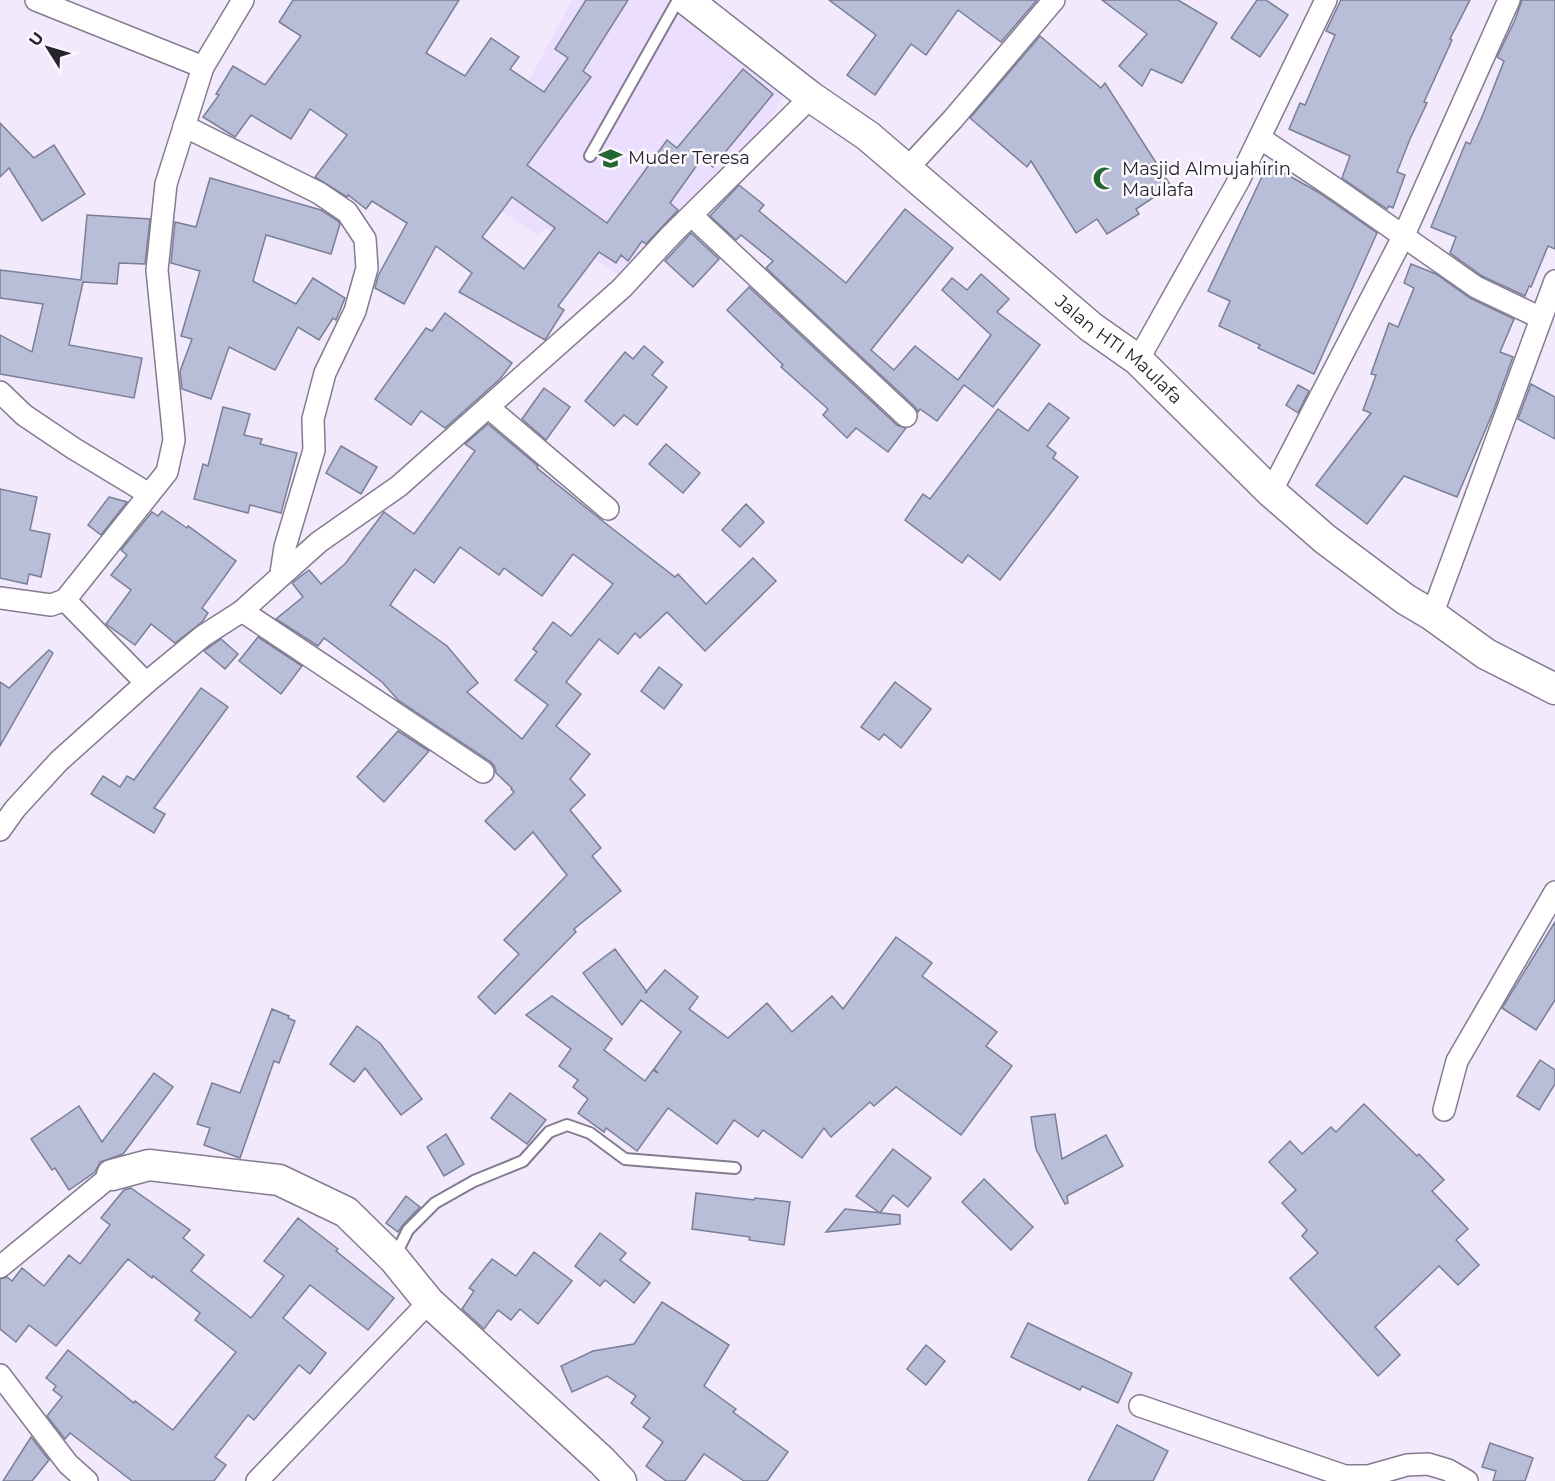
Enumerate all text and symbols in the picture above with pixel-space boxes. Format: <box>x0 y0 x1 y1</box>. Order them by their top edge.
north arrow <box>18 18 78 78</box>
text: U <box>25 29 48 50</box>
school or university icon: Muder Teresa <box>597 145 623 171</box>
place label: Muder Teresa <box>628 147 750 169</box>
place label: Masjid Almujahirin Maulafa <box>1122 158 1291 201</box>
mosque icon: Masjid Almujahirin Maulafa <box>1091 166 1117 192</box>
street label: Jalan HTI Maulafa <box>1050 290 1187 409</box>

